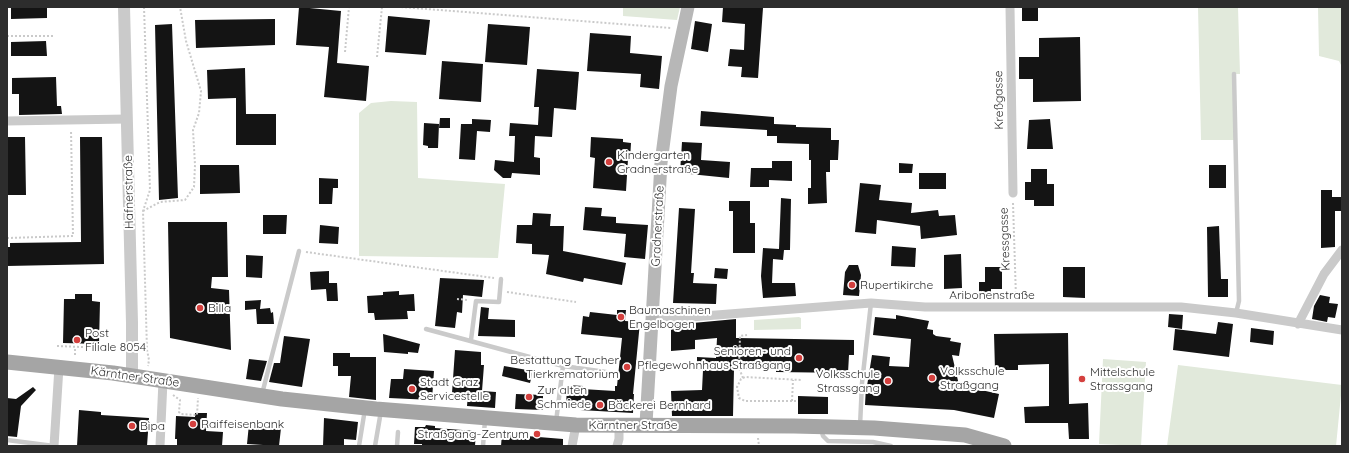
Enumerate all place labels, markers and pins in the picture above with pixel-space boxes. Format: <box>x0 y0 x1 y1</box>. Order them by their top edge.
place label: Kindergarten Gradnerstraße <box>617 148 698 176</box>
marker: Kindergarten Gradnerstraße <box>604 157 614 167</box>
place label: Rupertikirche <box>860 278 933 292</box>
marker: Rupertikirche <box>847 280 857 290</box>
place label: Billa <box>208 301 231 315</box>
marker: Billa <box>195 303 205 313</box>
place label: Baumaschinen Engelbogen <box>629 303 711 331</box>
marker: Baumaschinen Engelbogen <box>616 312 626 322</box>
place label: Post Filiale 8054 <box>85 326 146 354</box>
marker: Post Filiale 8054 <box>72 335 82 345</box>
place label: Senioren- und Pflegewohnhaus Straßgang <box>637 344 791 372</box>
place label: Bestattung Taucher Tierkrematorium <box>510 353 619 381</box>
marker: Senioren- und Pflegewohnhaus Straßgang <box>794 353 804 363</box>
marker: Bestattung Taucher Tierkrematorium <box>622 362 632 372</box>
place label: Volksschule Straßgang <box>940 364 1005 392</box>
place label: Mittelschule Strassgang <box>1090 365 1155 393</box>
place label: Volksschule Strassgang <box>815 367 880 395</box>
marker: Volksschule Straßgang <box>927 373 937 383</box>
marker: Mittelschule Strassgang <box>1077 374 1087 384</box>
place label: Stadt Graz Servicestelle <box>420 375 489 403</box>
marker: Volksschule Strassgang <box>883 376 893 386</box>
place label: Zur alten Schmiede <box>537 383 591 411</box>
marker: Stadt Graz Servicestelle <box>407 384 417 394</box>
marker: Zur alten Schmiede <box>524 392 534 402</box>
place label: Bäckerei Bernhard <box>608 398 711 412</box>
marker: Bäckerei Bernhard <box>595 400 605 410</box>
place label: Raiffeisenbank <box>201 417 284 431</box>
place label: Bipa <box>140 419 165 433</box>
marker: Raiffeisenbank <box>188 419 198 429</box>
marker: Bipa <box>127 421 137 431</box>
place label: Straßgang-Zentrum <box>418 427 529 441</box>
marker: Straßgang-Zentrum <box>532 429 542 439</box>

